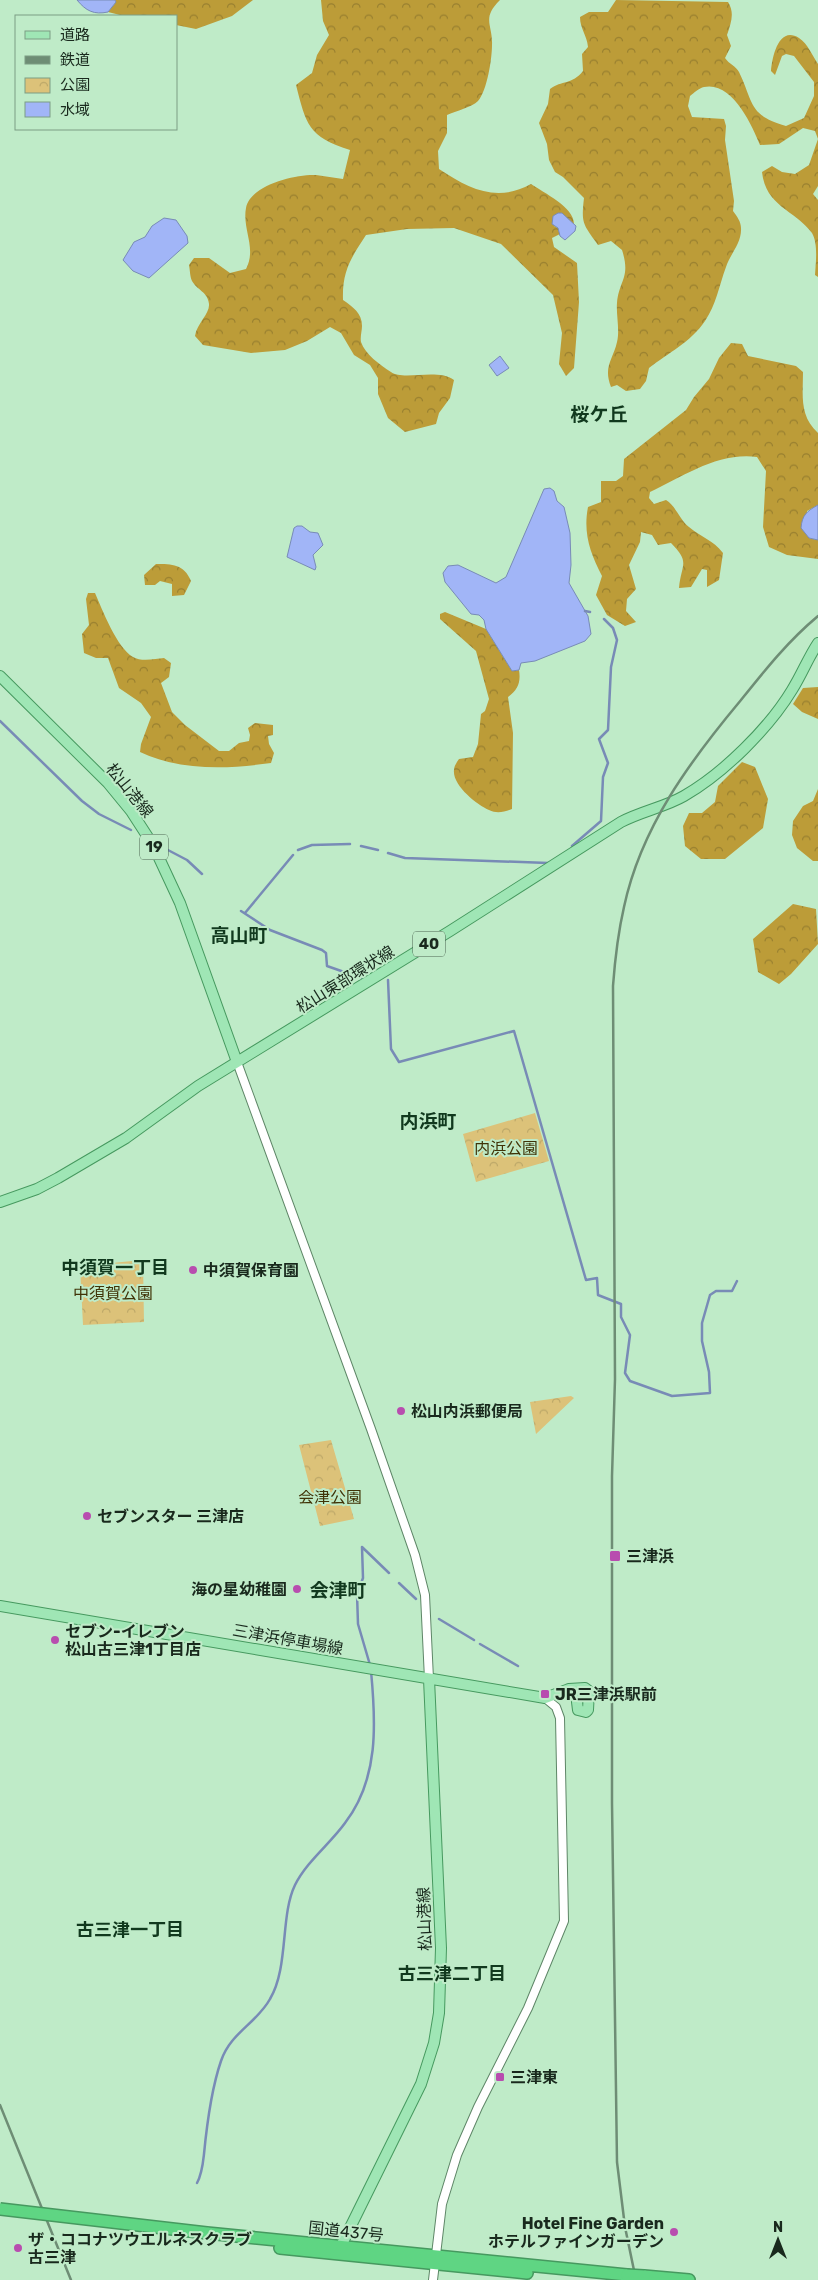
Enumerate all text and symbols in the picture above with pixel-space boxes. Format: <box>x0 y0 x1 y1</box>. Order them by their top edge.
legend <box>15 15 178 130</box>
text: 道路 <box>60 26 90 44</box>
text: 鉄道 <box>60 51 90 69</box>
text: 公園 <box>60 76 90 94</box>
text: 水域 <box>60 101 90 119</box>
district label: 桜ケ丘 <box>570 403 628 426</box>
street label: 松山港線 <box>102 759 157 821</box>
road number: 19 <box>140 834 168 860</box>
district label: 高山町 <box>210 924 268 947</box>
road number: 40 <box>413 932 445 956</box>
street label: 松山東部環状線 <box>293 942 398 1017</box>
district label: 内浜町 <box>399 1110 457 1133</box>
park label: 内浜公園 <box>474 1139 538 1158</box>
district label: 中須賀一丁目 <box>61 1257 169 1279</box>
place label: 中須賀保育園 <box>203 1261 299 1280</box>
marker: 中須賀保育園 <box>187 1264 199 1276</box>
park label: 中須賀公園 <box>73 1284 153 1303</box>
place label: 松山内浜郵便局 <box>411 1402 523 1421</box>
marker: 松山内浜郵便局 <box>395 1405 407 1417</box>
park label: 会津公園 <box>298 1488 362 1507</box>
place label: セブンスター 三津店 <box>97 1507 244 1526</box>
marker: セブンスター 三津店 <box>81 1510 93 1522</box>
place label: 三津浜 <box>626 1547 674 1566</box>
marker: 三津浜 <box>608 1549 622 1563</box>
district label: 会津町 <box>309 1579 367 1602</box>
place label: 海の星幼稚園 <box>191 1580 287 1599</box>
marker: 海の星幼稚園 <box>291 1583 303 1595</box>
street label: 三津浜停車場線 <box>231 1620 345 1659</box>
place label: セブン-イレブン 松山古三津1丁目店 <box>65 1622 201 1659</box>
marker: セブン-イレブン 松山古三津1丁目店 <box>49 1634 61 1646</box>
place label: JR三津浜駅前 <box>555 1685 657 1704</box>
marker: JR三津浜駅前 <box>539 1688 551 1700</box>
street label: 松山港線 <box>414 1887 435 1951</box>
district label: 古三津一丁目 <box>76 1919 184 1941</box>
district label: 古三津二丁目 <box>398 1963 506 1985</box>
place label: 三津東 <box>510 2068 558 2087</box>
marker: 三津東 <box>494 2071 506 2083</box>
place label: Hotel Fine Garden ホテルファインガーデン <box>488 2214 664 2251</box>
north arrow <box>753 2215 803 2265</box>
street label: 国道437号 <box>307 2218 385 2245</box>
text: N <box>773 2219 783 2236</box>
marker: Hotel Fine Garden ホテルファインガーデン <box>668 2226 680 2238</box>
place label: ザ・ココナツウエルネスクラブ 古三津 <box>28 2230 252 2267</box>
marker: ザ・ココナツウエルネスクラブ 古三津 <box>12 2242 24 2254</box>

